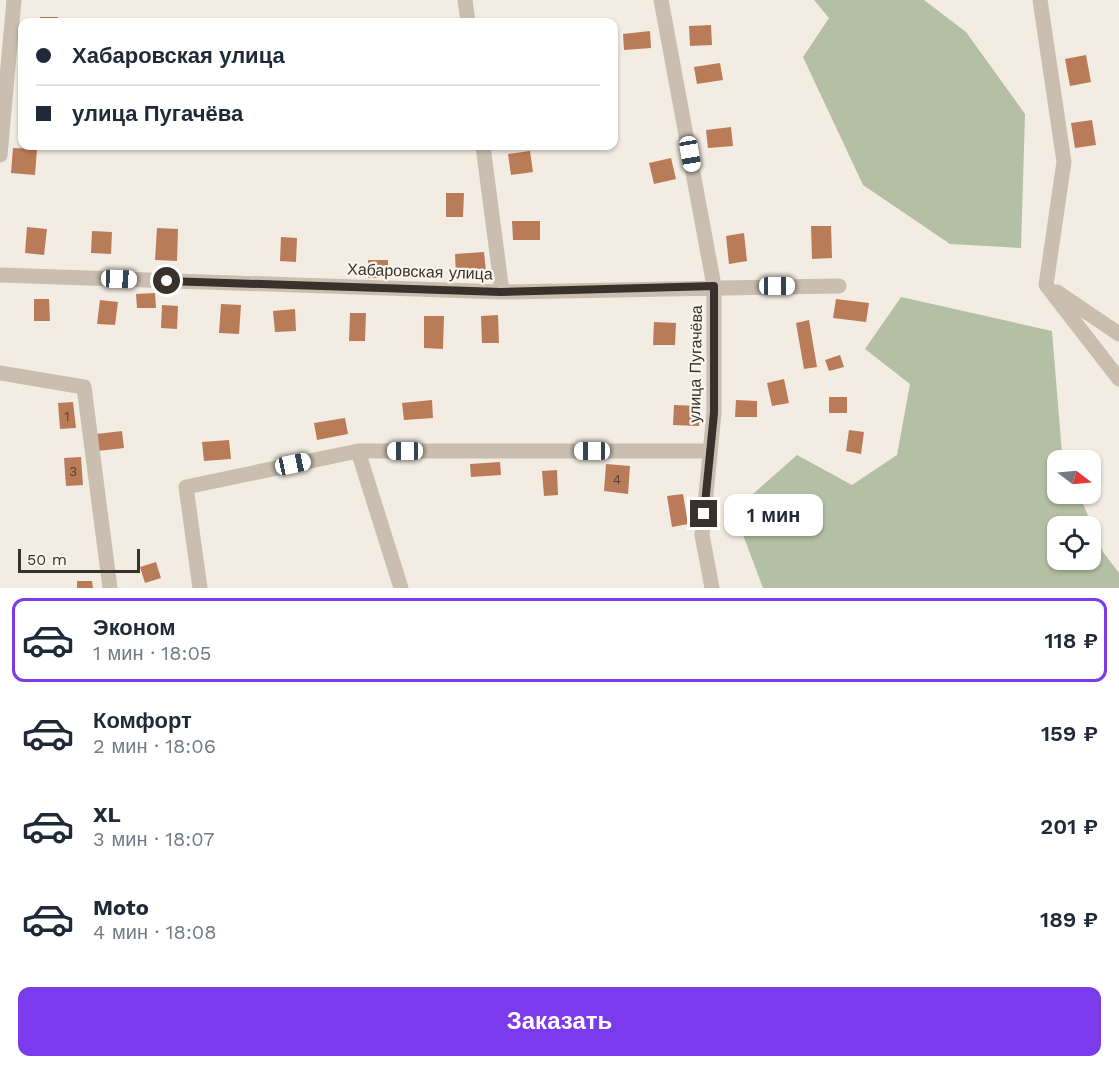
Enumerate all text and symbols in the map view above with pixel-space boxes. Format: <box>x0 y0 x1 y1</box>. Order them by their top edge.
text: Хабаровская улица <box>72 43 285 68</box>
text: улица Пугачёва <box>72 101 243 126</box>
car <box>678 135 702 173</box>
street label: Хабаровская улица <box>347 259 493 284</box>
route start <box>153 267 180 294</box>
car <box>101 269 137 289</box>
car <box>759 277 795 295</box>
street label: улица Пугачёва <box>685 305 706 423</box>
house number: 1 <box>64 408 70 424</box>
car <box>387 442 423 460</box>
car <box>574 442 610 460</box>
north arrow <box>1047 450 1101 504</box>
map controls <box>1047 450 1101 570</box>
car <box>274 451 312 477</box>
house number: 3 <box>69 463 77 479</box>
house number: 4 <box>613 471 621 487</box>
callout: 1 мин <box>725 493 824 535</box>
route end <box>690 500 717 527</box>
text: 1 мин <box>747 503 800 527</box>
button: locate <box>1047 516 1101 570</box>
scale bar <box>18 546 140 574</box>
text: 50 m <box>27 550 67 569</box>
icon: car <box>21 613 75 667</box>
text: Эконом <box>93 615 176 640</box>
text: 118 ₽ <box>1044 628 1098 653</box>
text: 1 мин · 18:05 <box>93 641 211 665</box>
icon: car <box>21 706 75 760</box>
text: Комфорт <box>93 708 192 733</box>
text: 159 ₽ <box>1041 721 1098 746</box>
text: 2 мин · 18:06 <box>93 734 216 758</box>
icon: car <box>21 799 75 853</box>
text: XL <box>93 802 121 827</box>
text: 201 ₽ <box>1040 814 1098 839</box>
text: 3 мин · 18:07 <box>93 827 215 851</box>
icon: car <box>21 892 75 946</box>
text: Moto <box>93 895 149 920</box>
text: 189 ₽ <box>1040 907 1098 932</box>
text: 4 мин · 18:08 <box>93 920 217 944</box>
button: Заказать <box>18 987 1101 1056</box>

